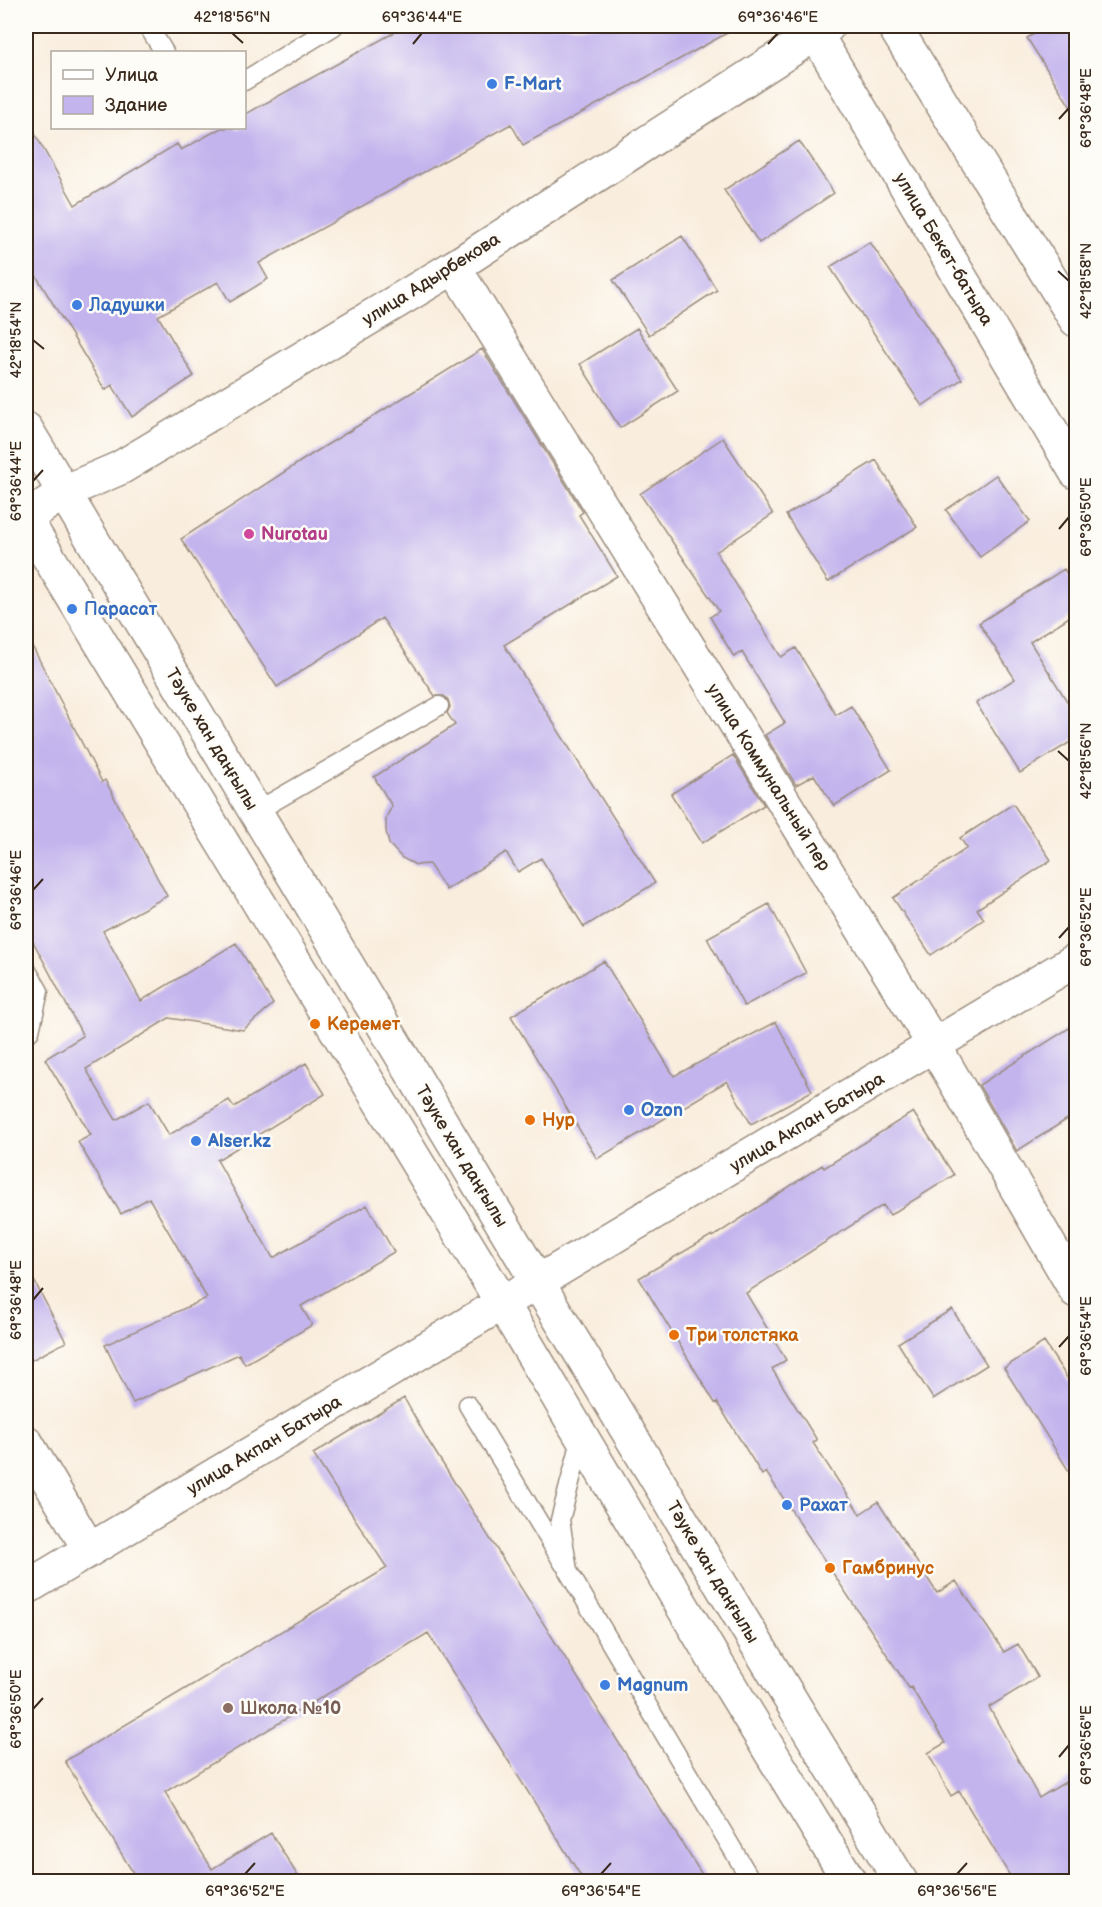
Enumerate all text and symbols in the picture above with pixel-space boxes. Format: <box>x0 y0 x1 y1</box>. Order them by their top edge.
text: 42°18'56"N <box>194 8 270 27</box>
text: 69°36'44"E <box>382 8 462 27</box>
text: 69°36'46"E <box>738 8 818 27</box>
legend <box>51 51 246 129</box>
text: Улица <box>105 65 159 86</box>
text: 69°36'48"E <box>1077 68 1096 148</box>
place label: F-Mart <box>504 74 562 95</box>
marker: F-Mart <box>485 77 499 91</box>
text: Здание <box>105 95 167 116</box>
street label: улица Бекет-батыра <box>890 169 998 330</box>
street label: улица Адырбекова <box>359 228 504 330</box>
text: 42°18'58"N <box>1077 243 1096 319</box>
place label: Ладушки <box>88 295 165 316</box>
marker: Ладушки <box>70 298 84 312</box>
text: 42°18'54"N <box>7 302 26 378</box>
text: 69°36'44"E <box>7 441 26 521</box>
text: 69°36'50"E <box>1077 477 1096 557</box>
place label: Nurotau <box>261 524 328 545</box>
marker: Nurotau <box>242 527 256 541</box>
place label: Парасат <box>84 599 158 620</box>
marker: Парасат <box>65 602 79 616</box>
street label: Тәуке хан даңғылы <box>161 665 262 814</box>
street label: улица Коммунальный пер <box>702 680 835 875</box>
text: 42°18'56"N <box>1077 723 1096 799</box>
text: 69°36'46"E <box>7 850 26 930</box>
text: 69°36'52"E <box>1077 887 1096 967</box>
place label: Керемет <box>327 1014 401 1035</box>
marker: Керемет <box>308 1017 322 1031</box>
street label: улица Акпан Батыра <box>726 1068 889 1177</box>
street label: Тәуке хан даңғылы <box>411 1082 512 1231</box>
place label: Ozon <box>641 1100 683 1121</box>
marker: Ozon <box>622 1103 636 1117</box>
place label: Нур <box>542 1110 575 1131</box>
marker: Нур <box>523 1113 537 1127</box>
place label: Alser.kz <box>207 1131 271 1152</box>
marker: Alser.kz <box>189 1134 203 1148</box>
text: 69°36'48"E <box>7 1260 26 1340</box>
text: 69°36'54"E <box>1077 1296 1096 1376</box>
place label: Три толстяка <box>686 1325 799 1346</box>
marker: Три толстяка <box>667 1328 681 1342</box>
street label: улица Акпан Батыра <box>183 1391 346 1500</box>
place label: Рахат <box>799 1495 848 1516</box>
street label: Тәуке хан даңғылы <box>662 1498 763 1647</box>
marker: Рахат <box>780 1498 794 1512</box>
place label: Гамбринус <box>842 1558 934 1579</box>
marker: Гамбринус <box>823 1561 837 1575</box>
text: 69°36'50"E <box>7 1669 26 1749</box>
place label: Magnum <box>617 1675 688 1696</box>
marker: Magnum <box>598 1678 612 1692</box>
place label: Школа №10 <box>240 1698 341 1719</box>
marker: Школа №10 <box>221 1701 235 1715</box>
text: 69°36'56"E <box>1077 1705 1096 1785</box>
text: 69°36'52"E <box>205 1882 285 1901</box>
text: 69°36'54"E <box>561 1882 641 1901</box>
text: 69°36'56"E <box>917 1882 997 1901</box>

